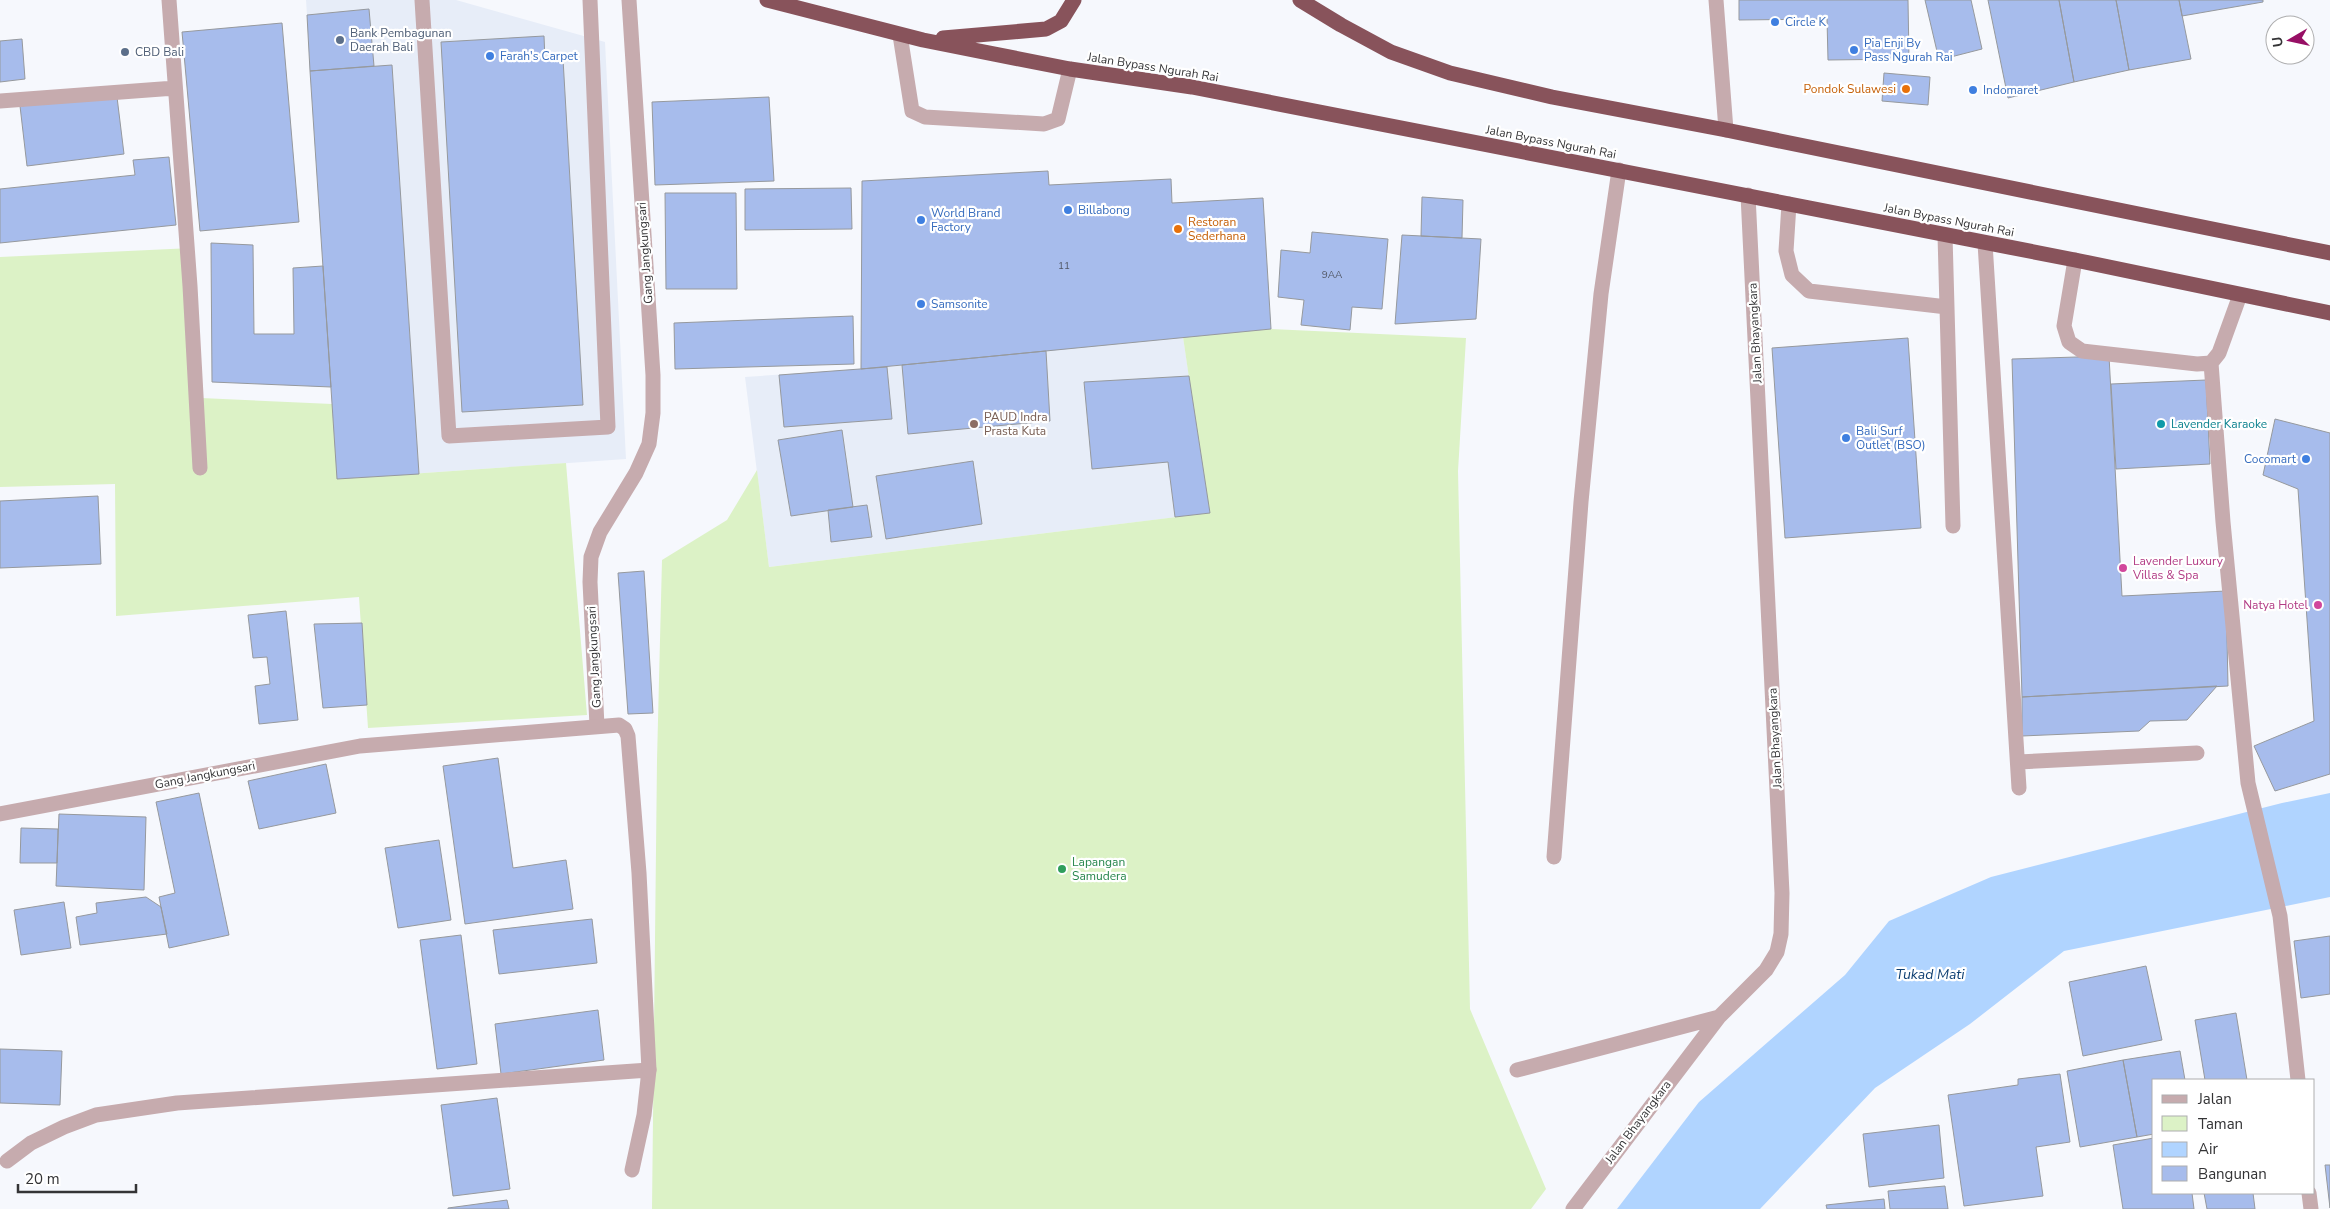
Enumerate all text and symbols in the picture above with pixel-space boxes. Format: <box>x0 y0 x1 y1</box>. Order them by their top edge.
place label: Circle K <box>1785 14 1827 30</box>
north arrow <box>2265 15 2315 65</box>
marker: Circle K <box>1769 16 1781 28</box>
place label: Bank Pembagunan Daerah Bali <box>350 25 451 55</box>
marker: Bank Pembagunan Daerah Bali <box>334 34 346 46</box>
place label: Pia Enji By Pass Ngurah Rai <box>1864 35 1953 65</box>
text: U <box>2267 35 2288 49</box>
place label: CBD Bali <box>135 44 184 60</box>
marker: Pia Enji By Pass Ngurah Rai <box>1848 44 1860 56</box>
marker: CBD Bali <box>119 46 131 58</box>
place label: Farah's Carpet <box>500 48 579 64</box>
street label: Jalan Bypass Ngurah Rai <box>1085 49 1220 85</box>
marker: Farah's Carpet <box>484 50 496 62</box>
place label: Pondok Sulawesi <box>1804 81 1896 97</box>
place label: Indomaret <box>1983 82 2039 98</box>
marker: Pondok Sulawesi <box>1900 83 1912 95</box>
marker: Indomaret <box>1967 84 1979 96</box>
street label: Jalan Bypass Ngurah Rai <box>1483 121 1618 163</box>
street label: Jalan Bypass Ngurah Rai <box>1881 199 2016 241</box>
street label: Gang Jangkungsari <box>633 202 657 304</box>
place label: Billabong <box>1078 202 1130 218</box>
marker: Billabong <box>1062 204 1074 216</box>
place label: World Brand Factory <box>931 205 1001 235</box>
marker: World Brand Factory <box>915 214 927 226</box>
place label: Restoran Sederhana <box>1188 214 1246 244</box>
marker: Restoran Sederhana <box>1172 223 1184 235</box>
house number: 11 <box>1058 259 1070 273</box>
house number: 9AA <box>1322 268 1343 282</box>
street label: Jalan Bhayangkara <box>1744 282 1766 385</box>
place label: Samsonite <box>931 296 988 312</box>
marker: Samsonite <box>915 298 927 310</box>
place label: PAUD Indra Prasta Kuta <box>984 409 1048 439</box>
place label: Lavender Karaoke <box>2171 416 2267 432</box>
marker: PAUD Indra Prasta Kuta <box>968 418 980 430</box>
marker: Lavender Karaoke <box>2155 418 2167 430</box>
place label: Bali Surf Outlet (BSO) <box>1856 423 1926 453</box>
marker: Bali Surf Outlet (BSO) <box>1840 432 1852 444</box>
place label: Cocomart <box>2244 451 2297 467</box>
marker: Cocomart <box>2300 453 2312 465</box>
place label: Lavender Luxury Villas & Spa <box>2132 553 2224 583</box>
marker: Lavender Luxury Villas & Spa <box>2117 562 2129 574</box>
place label: Natya Hotel <box>2243 597 2308 613</box>
marker: Natya Hotel <box>2312 599 2324 611</box>
street label: Gang Jangkungsari <box>583 606 605 708</box>
street label: Jalan Bhayangkara <box>1764 687 1786 790</box>
street label: Gang Jangkungsari <box>153 757 257 793</box>
place label: Lapangan Samudera <box>1072 854 1127 884</box>
marker: Lapangan Samudera <box>1056 863 1068 875</box>
water label: Tukad Mati <box>1896 965 1965 984</box>
street label: Jalan Bhayangkara <box>1601 1077 1675 1168</box>
legend <box>2152 1079 2315 1194</box>
text: Jalan <box>2197 1089 2232 1109</box>
text: Taman <box>2198 1114 2243 1134</box>
text: Air <box>2198 1139 2218 1159</box>
scale bar <box>18 1162 135 1194</box>
text: Bangunan <box>2198 1164 2267 1184</box>
text: 20 m <box>25 1169 60 1189</box>

